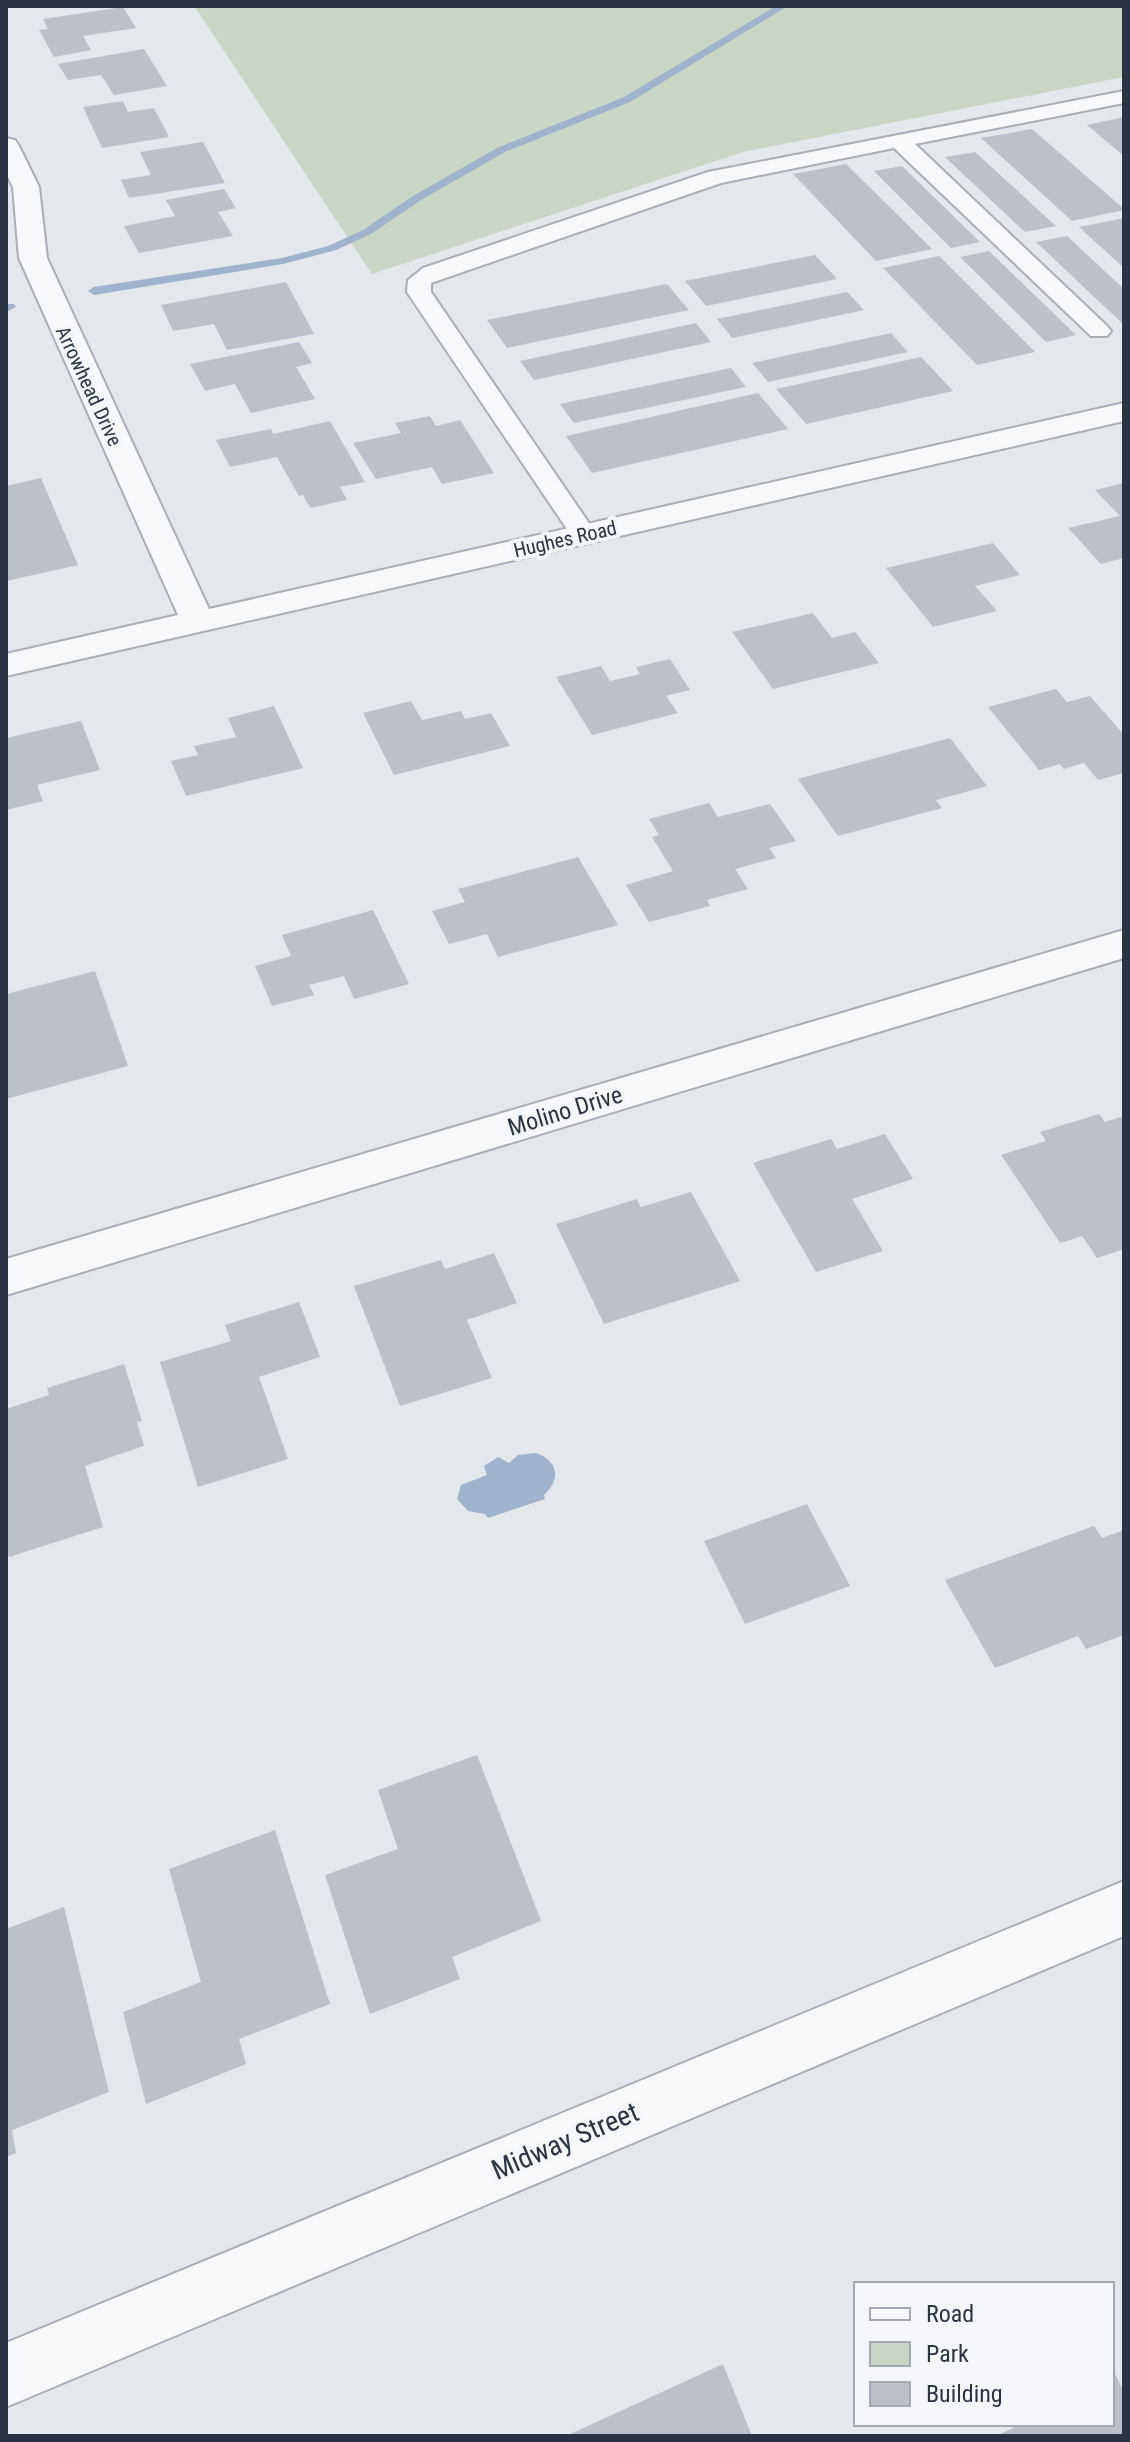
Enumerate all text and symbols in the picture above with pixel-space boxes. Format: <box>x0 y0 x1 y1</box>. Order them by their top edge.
street label: Arrowhead Drive <box>51 322 127 450</box>
street label: Hughes Road <box>511 516 619 562</box>
street label: Molino Drive <box>504 1080 626 1142</box>
street label: Midway Street <box>486 2095 644 2187</box>
legend <box>854 2282 1114 2426</box>
text: Road <box>926 2300 974 2328</box>
text: Park <box>926 2340 969 2368</box>
text: Building <box>926 2380 1003 2408</box>

